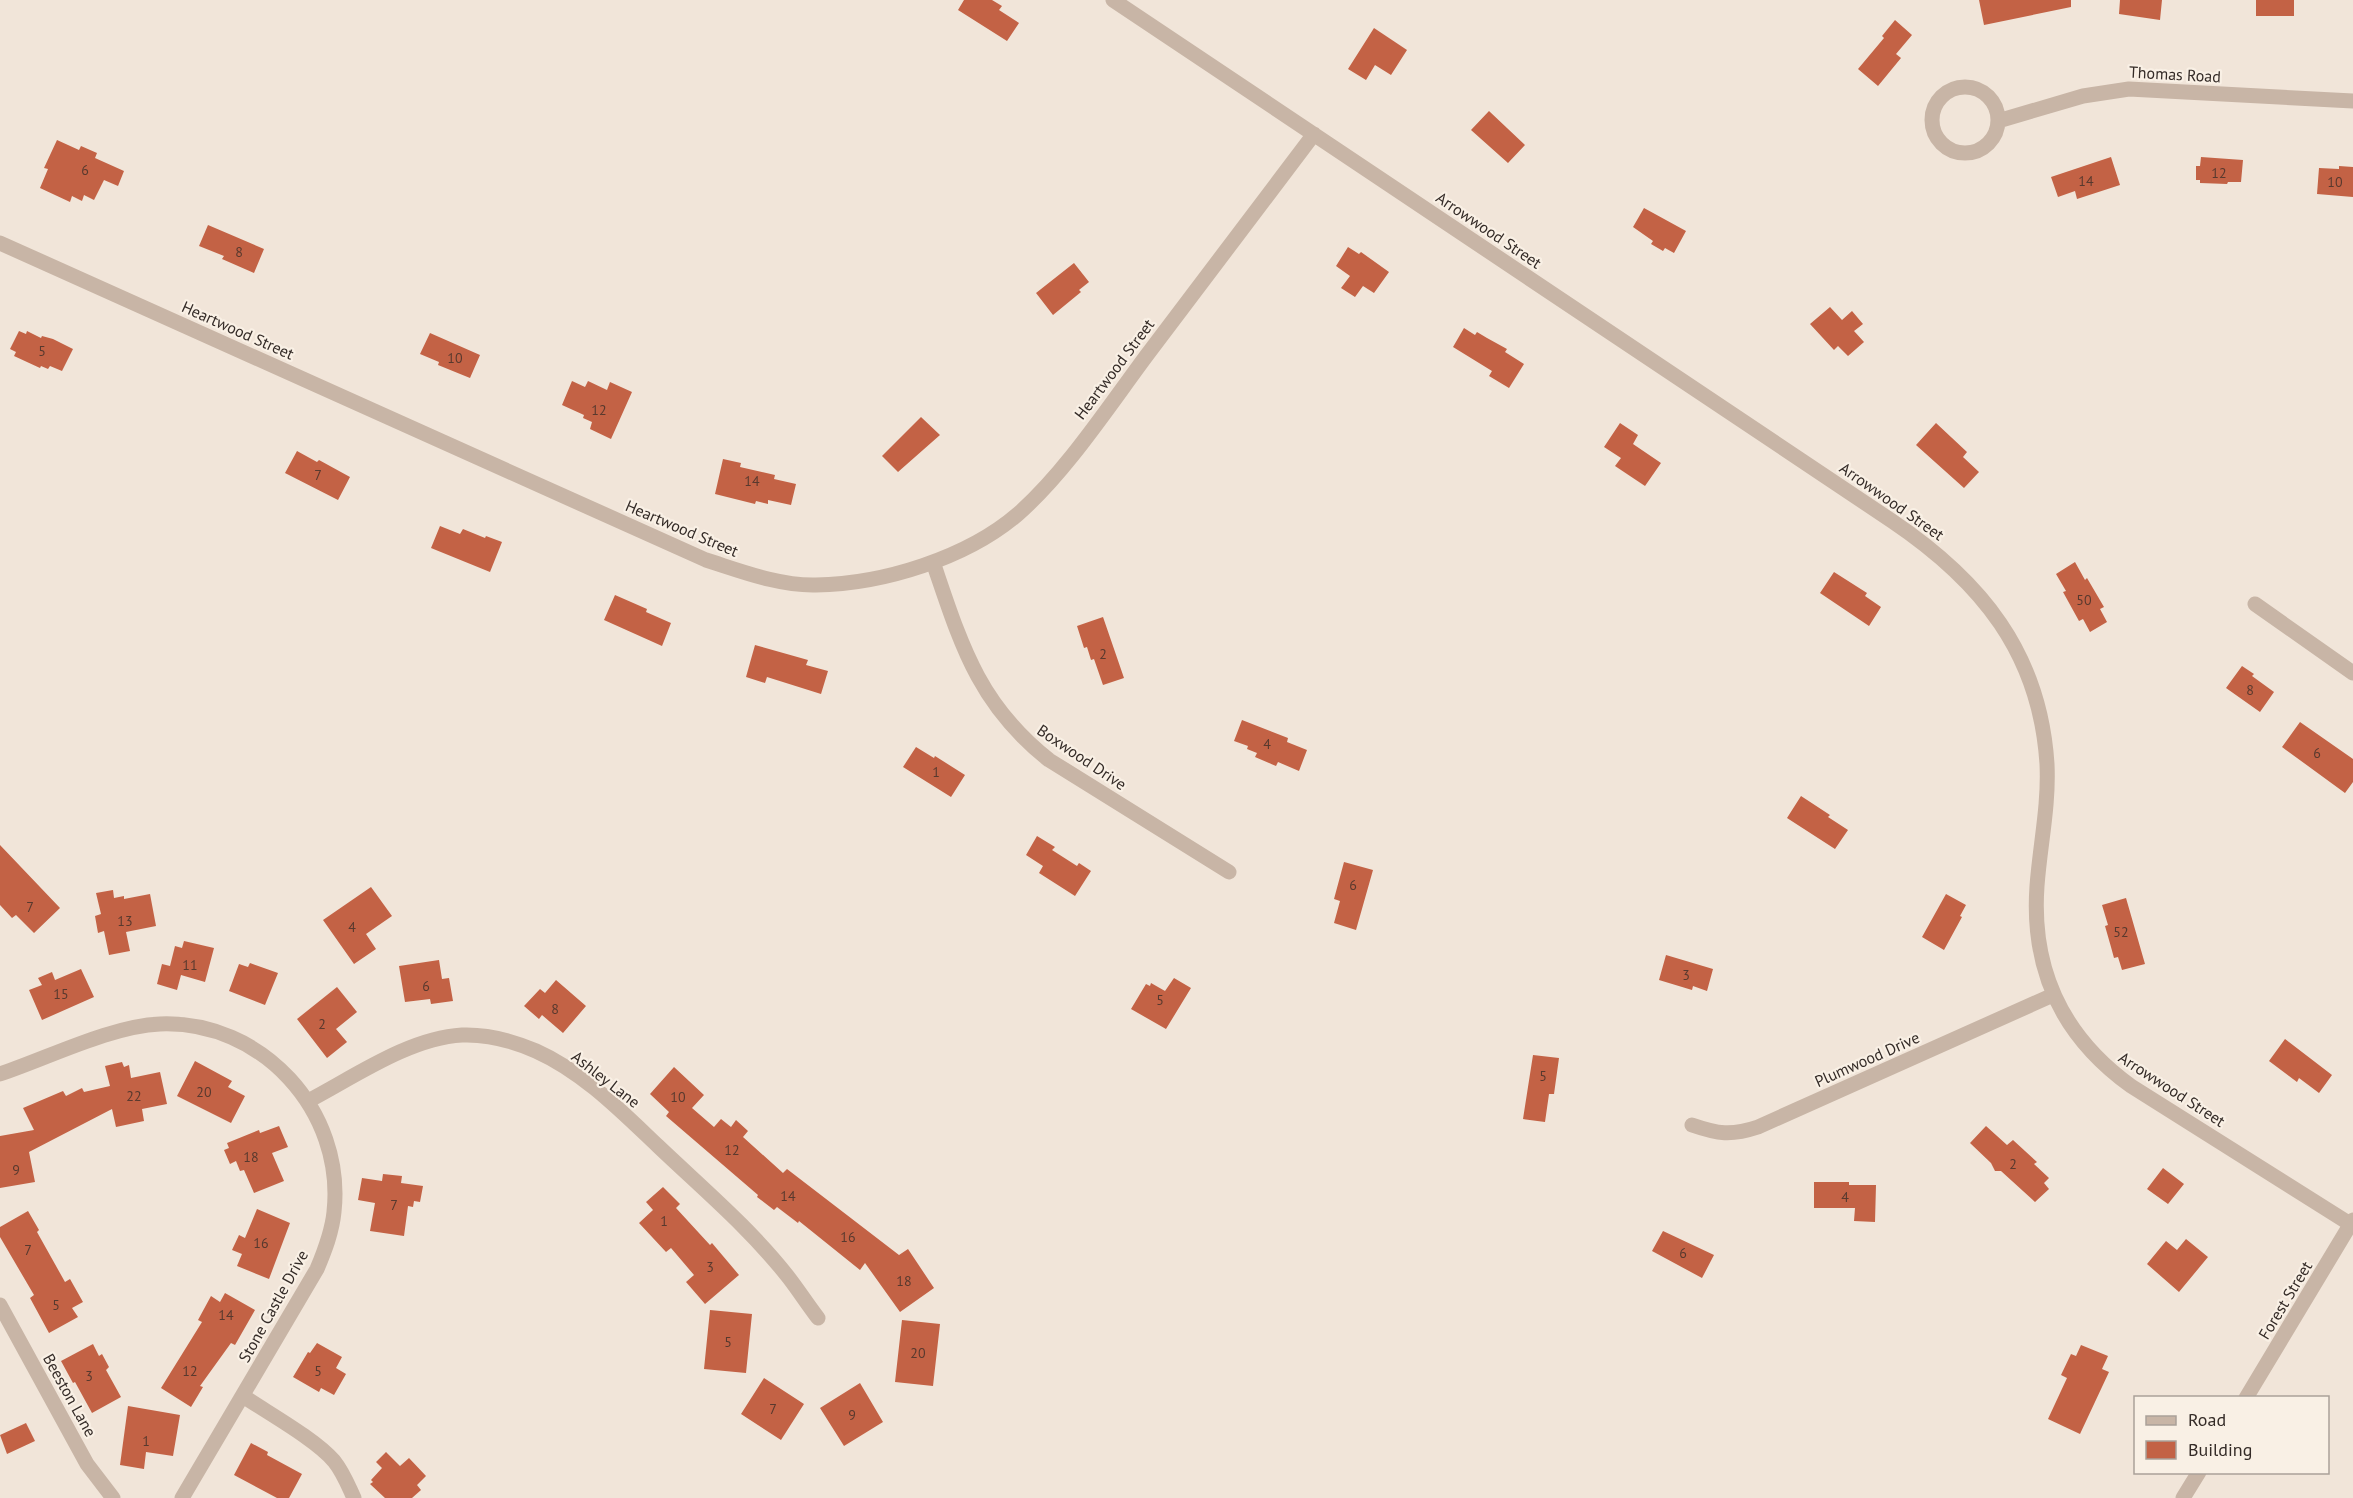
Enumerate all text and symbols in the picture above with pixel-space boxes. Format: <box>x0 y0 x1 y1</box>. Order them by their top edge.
street label: Thomas Road <box>2129 62 2221 86</box>
house number: 6 <box>81 161 89 179</box>
house number: 12 <box>2211 164 2227 182</box>
house number: 14 <box>2078 172 2094 190</box>
house number: 10 <box>2327 173 2343 191</box>
street label: Arrowwood Street <box>1432 187 1546 273</box>
house number: 8 <box>235 243 243 261</box>
street label: Heartwood Street <box>179 296 298 364</box>
street label: Heartwood Street <box>1070 314 1159 423</box>
house number: 5 <box>38 342 46 360</box>
house number: 10 <box>447 349 463 367</box>
house number: 12 <box>591 401 607 419</box>
street label: Arrowwood Street <box>1836 458 1949 545</box>
house number: 7 <box>314 466 322 484</box>
house number: 14 <box>744 472 760 490</box>
street label: Heartwood Street <box>623 495 742 561</box>
house number: 50 <box>2076 591 2092 609</box>
house number: 2 <box>1099 645 1107 663</box>
house number: 8 <box>2246 681 2254 699</box>
street label: Boxwood Drive <box>1034 720 1130 794</box>
house number: 4 <box>1263 735 1271 753</box>
house number: 6 <box>2313 744 2321 762</box>
house number: 1 <box>932 763 940 781</box>
house number: 6 <box>1349 876 1357 894</box>
house number: 7 <box>26 898 34 916</box>
house number: 13 <box>117 912 133 930</box>
house number: 4 <box>348 918 356 936</box>
house number: 52 <box>2113 923 2129 941</box>
house number: 11 <box>182 956 198 974</box>
house number: 3 <box>1682 966 1690 984</box>
house number: 6 <box>422 977 430 995</box>
house number: 15 <box>53 985 69 1003</box>
house number: 5 <box>1156 991 1164 1009</box>
house number: 8 <box>551 1000 559 1018</box>
house number: 2 <box>318 1015 326 1033</box>
street label: Plumwood Drive <box>1811 1027 1923 1091</box>
street label: Ashley Lane <box>568 1046 644 1112</box>
street label: Arrowwood Street <box>2115 1047 2229 1131</box>
house number: 5 <box>1539 1067 1547 1085</box>
house number: 20 <box>196 1083 212 1101</box>
house number: 22 <box>126 1087 142 1105</box>
house number: 10 <box>670 1088 686 1106</box>
house number: 12 <box>724 1141 740 1159</box>
house number: 18 <box>243 1148 259 1166</box>
house number: 2 <box>2009 1155 2017 1173</box>
house number: 9 <box>12 1161 20 1179</box>
house number: 14 <box>780 1187 796 1205</box>
house number: 4 <box>1841 1188 1849 1206</box>
house number: 7 <box>390 1196 398 1214</box>
house number: 1 <box>660 1212 668 1230</box>
house number: 16 <box>840 1228 856 1246</box>
house number: 16 <box>253 1234 269 1252</box>
house number: 7 <box>24 1241 32 1259</box>
house number: 6 <box>1679 1244 1687 1262</box>
street label: Stone Castle Drive <box>234 1246 312 1366</box>
street label: Forest Street <box>2254 1257 2316 1343</box>
house number: 3 <box>706 1258 714 1276</box>
house number: 18 <box>896 1272 912 1290</box>
house number: 5 <box>52 1296 60 1314</box>
house number: 14 <box>218 1306 234 1324</box>
house number: 5 <box>724 1333 732 1351</box>
house number: 20 <box>910 1344 926 1362</box>
street label: Beeston Lane <box>39 1350 101 1440</box>
house number: 12 <box>182 1362 198 1380</box>
house number: 5 <box>314 1362 322 1380</box>
house number: 3 <box>85 1367 93 1385</box>
legend <box>2134 1396 2329 1474</box>
house number: 7 <box>769 1400 777 1418</box>
house number: 9 <box>848 1406 856 1424</box>
text: Road <box>2188 1408 2226 1431</box>
house number: 1 <box>142 1432 150 1450</box>
text: Building <box>2188 1438 2252 1461</box>

